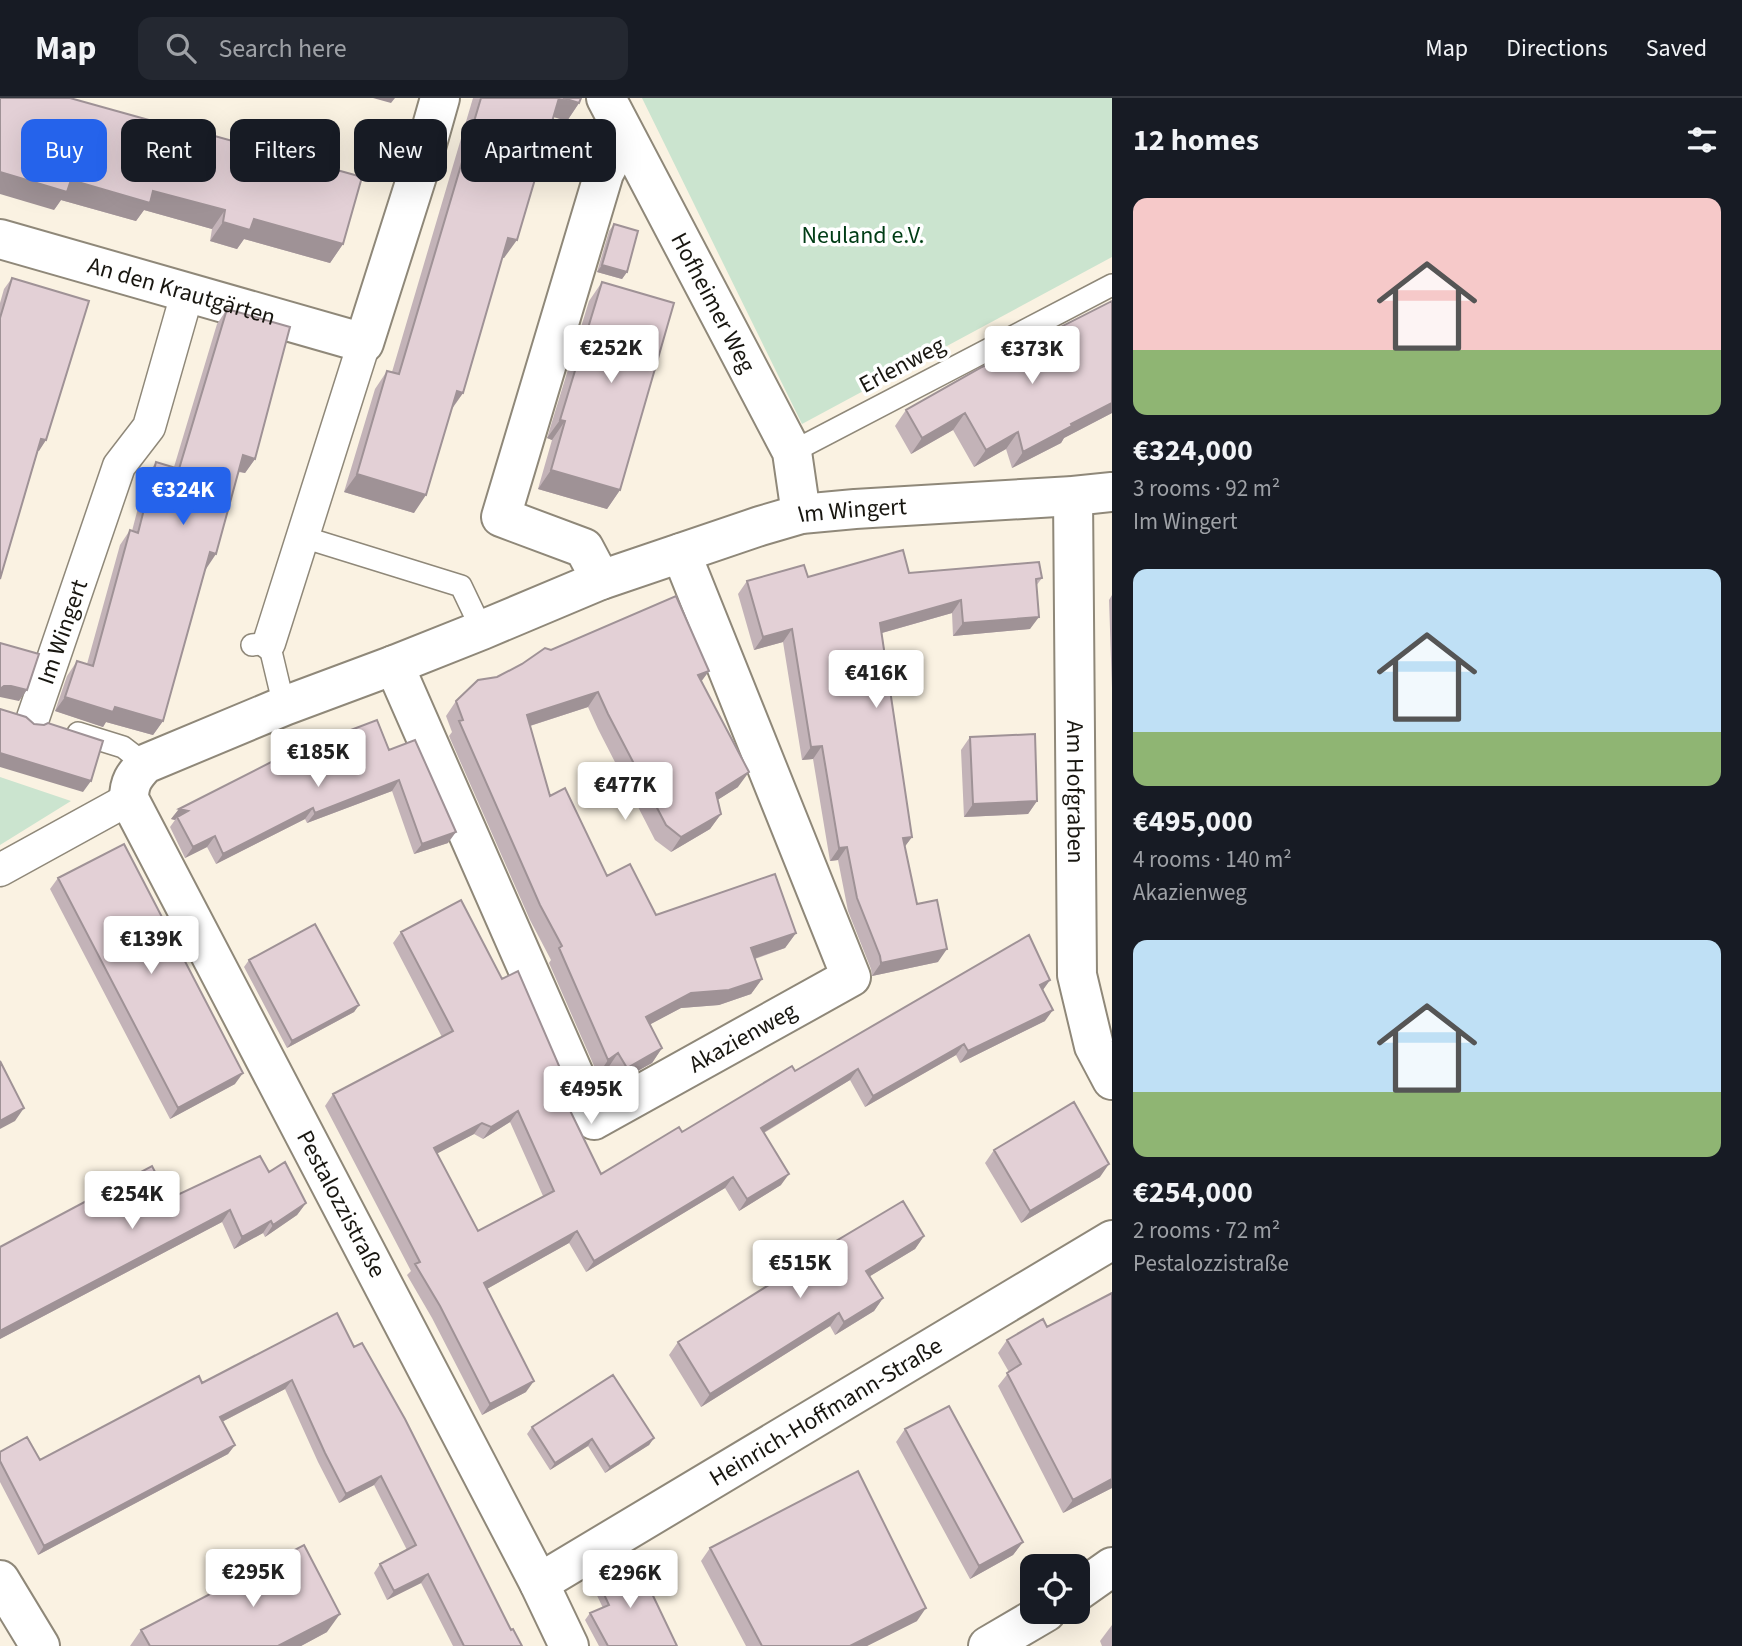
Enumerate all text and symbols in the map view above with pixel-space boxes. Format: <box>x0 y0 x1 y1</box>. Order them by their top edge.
search box <box>138 17 628 80</box>
text: Map <box>35 25 96 72</box>
icon: search <box>162 29 200 67</box>
text: Search here <box>218 30 347 67</box>
text: Map <box>1425 31 1468 66</box>
text: Directions <box>1506 31 1608 66</box>
text: Saved <box>1646 31 1707 66</box>
chip: Buy <box>21 119 107 182</box>
chip: Rent <box>121 119 216 182</box>
chip: Filters <box>230 119 340 182</box>
chip: New <box>354 119 447 182</box>
chip: Apartment <box>461 119 616 182</box>
text: 12 homes <box>1133 119 1259 162</box>
icon: filters <box>1683 121 1721 159</box>
park label: Neuland e.V. <box>801 218 925 253</box>
street label: Hofheimer Weg <box>662 226 765 379</box>
icon: home <box>1364 243 1490 369</box>
street label: An den Krautgärten <box>84 247 280 334</box>
pin: €252K <box>562 326 660 385</box>
pin: €373K <box>983 327 1081 386</box>
street label: Erlenweg <box>853 328 951 402</box>
text: €252K <box>580 331 642 364</box>
text: €373K <box>1001 332 1063 365</box>
text: €324,000 <box>1133 429 1253 472</box>
pin: €324K <box>134 468 232 527</box>
text: 3 rooms · 92 m² <box>1133 472 1280 505</box>
text: €324K <box>152 473 214 506</box>
street label: Im Wingert <box>793 488 908 532</box>
text: Im Wingert <box>1133 505 1237 538</box>
street label: Im Wingert <box>28 575 97 689</box>
icon: home <box>1364 614 1490 740</box>
pin: €416K <box>827 650 925 710</box>
text: €416K <box>845 656 907 689</box>
street label: Am Hofgraben <box>1057 720 1094 864</box>
pin: €185K <box>269 730 367 789</box>
text: €185K <box>287 735 349 768</box>
pin: €477K <box>576 762 674 822</box>
text: €477K <box>594 768 656 801</box>
text: €495,000 <box>1133 800 1253 843</box>
text: 4 rooms · 140 m² <box>1133 843 1292 876</box>
text: Akazienweg <box>1133 876 1247 909</box>
pin: €139K <box>102 916 200 976</box>
text: €139K <box>120 922 182 955</box>
icon: home <box>1364 985 1490 1111</box>
street label: Akazienweg <box>682 993 803 1082</box>
pin: €495K <box>542 1066 640 1126</box>
text: €495K <box>560 1072 622 1105</box>
street label: Pestalozzistraße <box>287 1124 395 1284</box>
text: €254,000 <box>1133 1171 1253 1214</box>
pin: €254K <box>83 1172 181 1231</box>
text: €254K <box>101 1177 163 1210</box>
text: 2 rooms · 72 m² <box>1133 1214 1280 1247</box>
pin: €515K <box>751 1240 849 1300</box>
text: €515K <box>769 1246 831 1279</box>
text: Pestalozzistraße <box>1133 1247 1289 1280</box>
street label: Heinrich-Hoffmann-Straße <box>702 1328 949 1495</box>
pin: €295K <box>204 1550 302 1609</box>
pin: €296K <box>581 1550 679 1610</box>
map controls <box>1020 1554 1090 1624</box>
button: locate <box>1020 1554 1090 1624</box>
text: €295K <box>222 1555 284 1588</box>
text: €296K <box>599 1556 661 1589</box>

